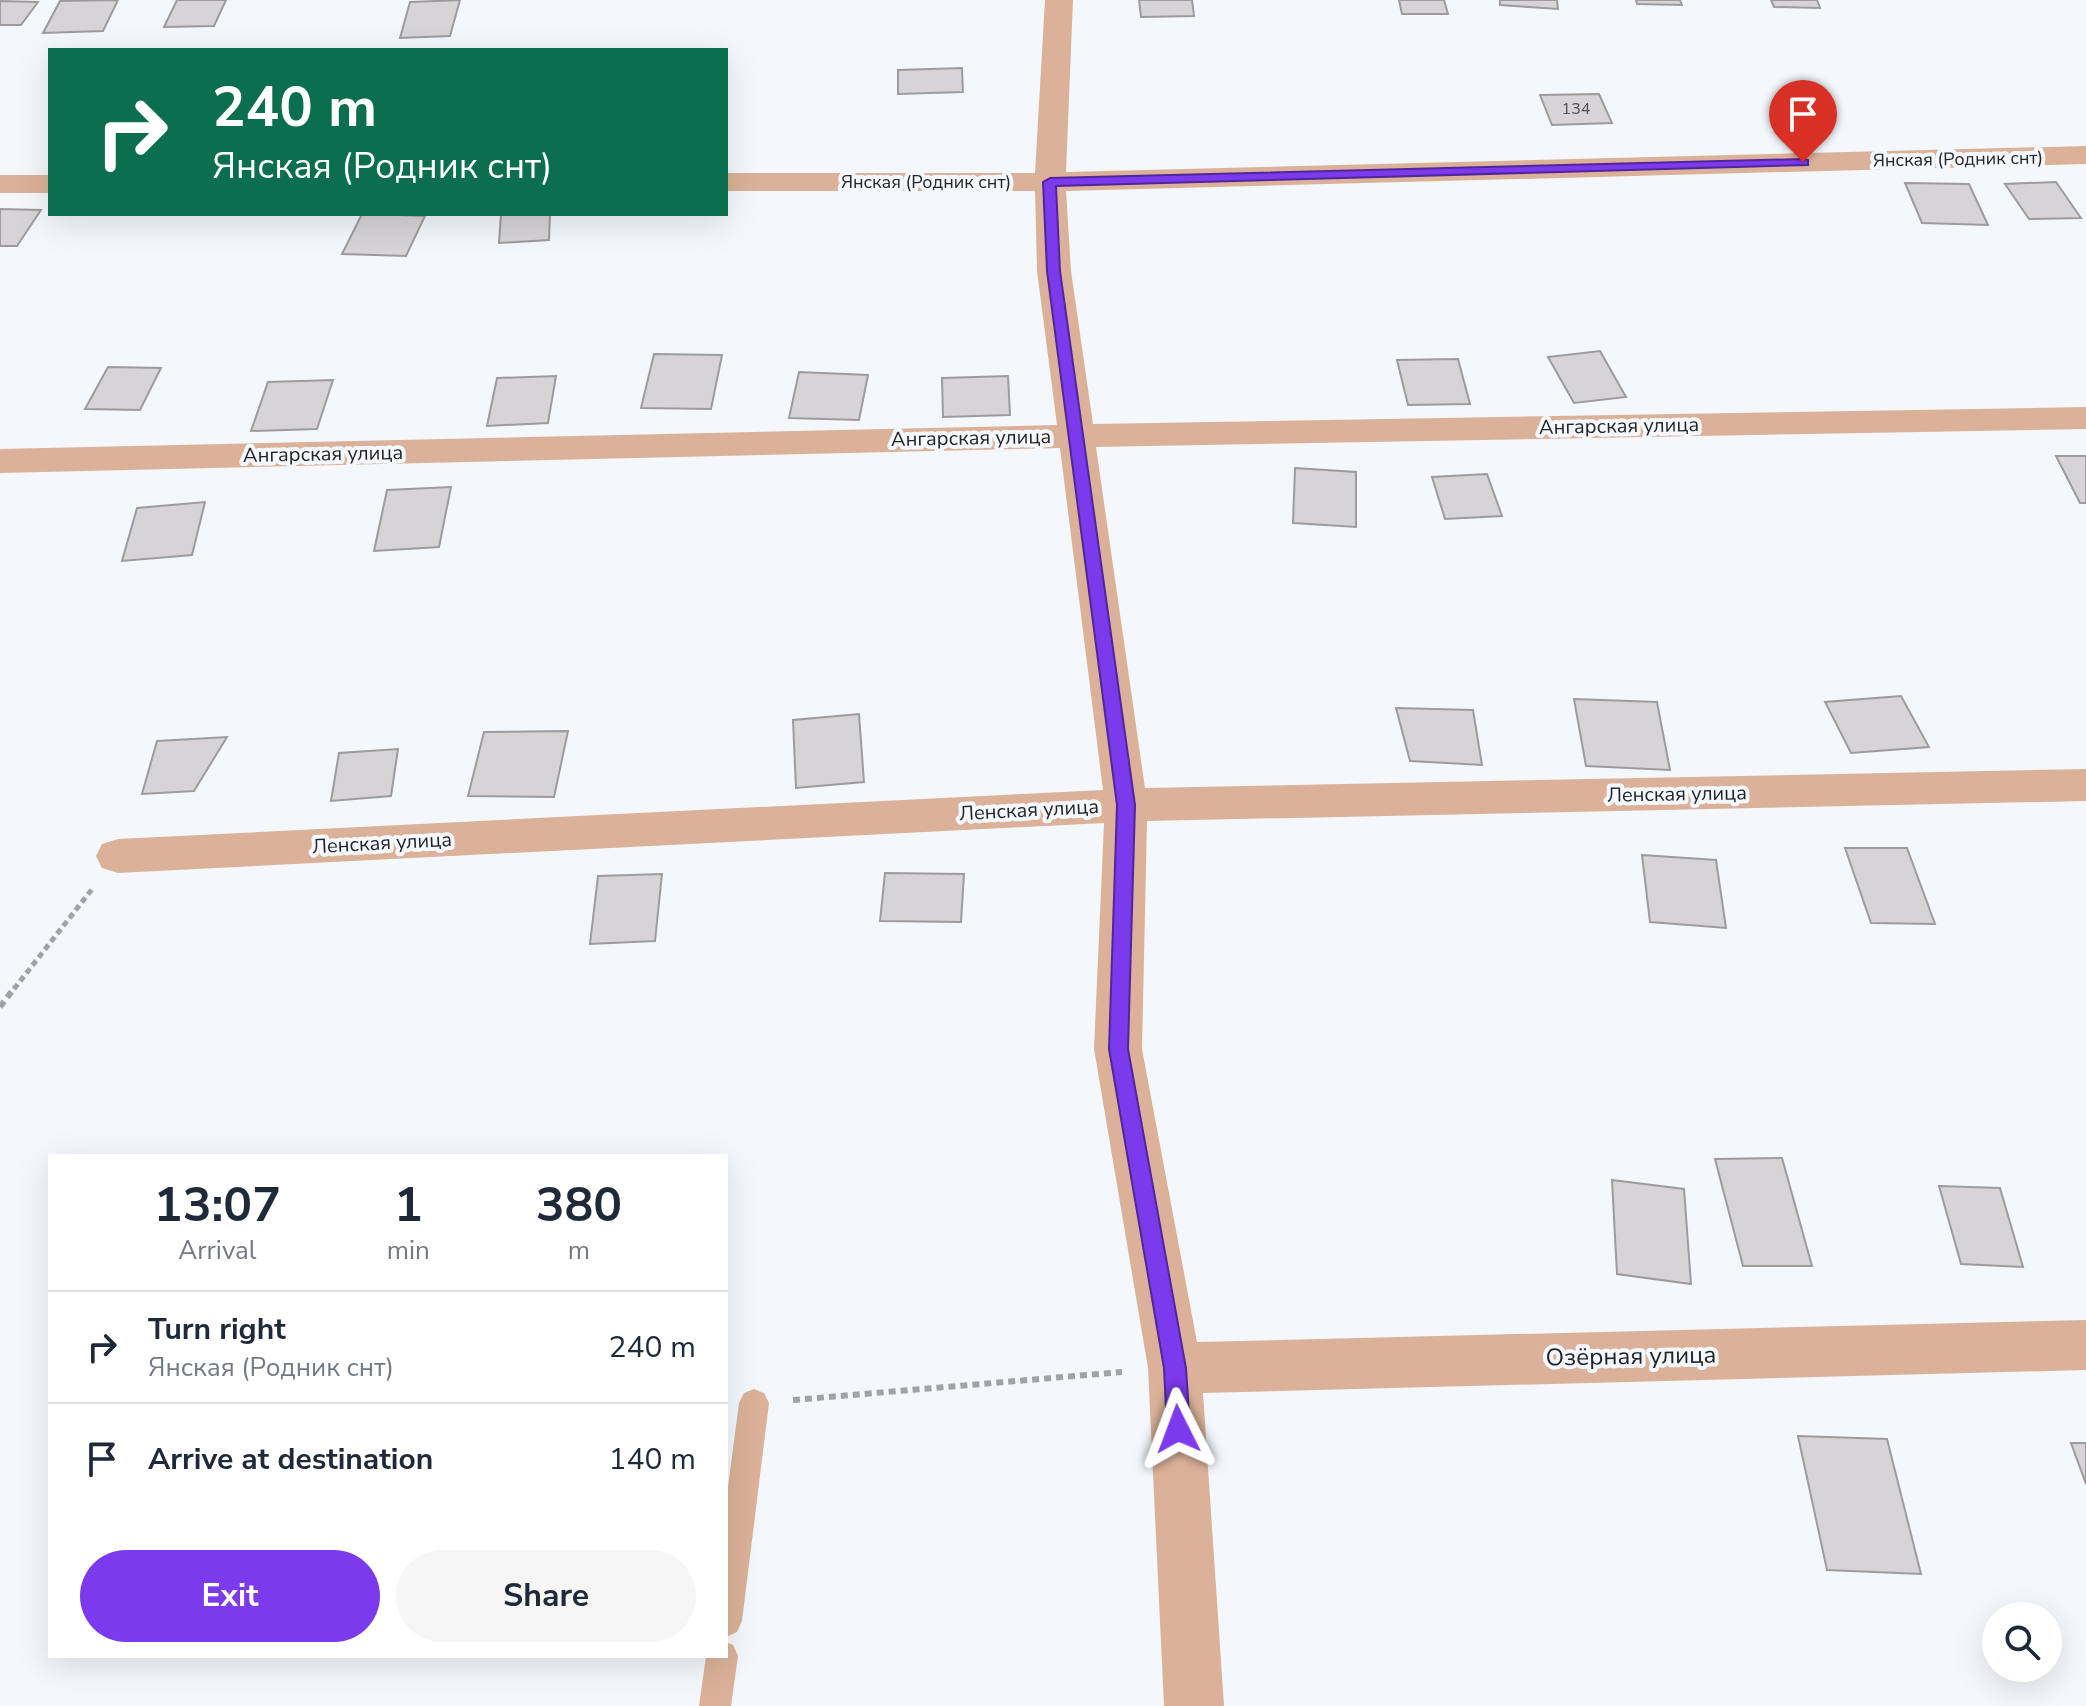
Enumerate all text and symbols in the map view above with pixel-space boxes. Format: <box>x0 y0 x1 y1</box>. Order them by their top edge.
text: 240 m <box>212 69 377 146</box>
icon: right <box>80 80 184 184</box>
pin <box>1769 80 1837 162</box>
icon: arrive <box>1781 92 1825 136</box>
house number: 134 <box>1562 98 1591 120</box>
text: Янская (Родник снт) <box>212 142 552 191</box>
street label: Янская (Родник снт) <box>1873 146 2043 172</box>
street label: Янская (Родник снт) <box>841 170 1011 194</box>
street label: Ангарская улица <box>1539 411 1699 441</box>
street label: Ангарская улица <box>891 423 1051 453</box>
street label: Ангарская улица <box>243 439 403 469</box>
street label: Ленская улица <box>1607 779 1747 809</box>
street label: Ленская улица <box>958 793 1100 827</box>
street label: Ленская улица <box>311 826 453 860</box>
text: 13:07 <box>154 1172 281 1238</box>
text: 1 <box>394 1172 423 1238</box>
text: 380 <box>536 1172 622 1238</box>
text: Arrival <box>178 1233 257 1268</box>
text: min <box>387 1233 430 1268</box>
text: m <box>568 1233 590 1268</box>
text: Turn right <box>148 1309 286 1350</box>
icon: right <box>80 1325 124 1369</box>
text: 240 m <box>609 1327 696 1368</box>
street label: Озёрная улица <box>1545 1339 1717 1373</box>
text: Янская (Родник снт) <box>148 1350 394 1385</box>
position arrow <box>1136 1387 1220 1471</box>
icon: arrive <box>80 1437 124 1481</box>
text: Arrive at destination <box>148 1439 433 1480</box>
text: 140 m <box>609 1439 696 1480</box>
button: Exit <box>80 1550 380 1642</box>
button: Share <box>396 1550 696 1642</box>
map controls <box>1982 1602 2062 1682</box>
button: search <box>1982 1602 2062 1682</box>

